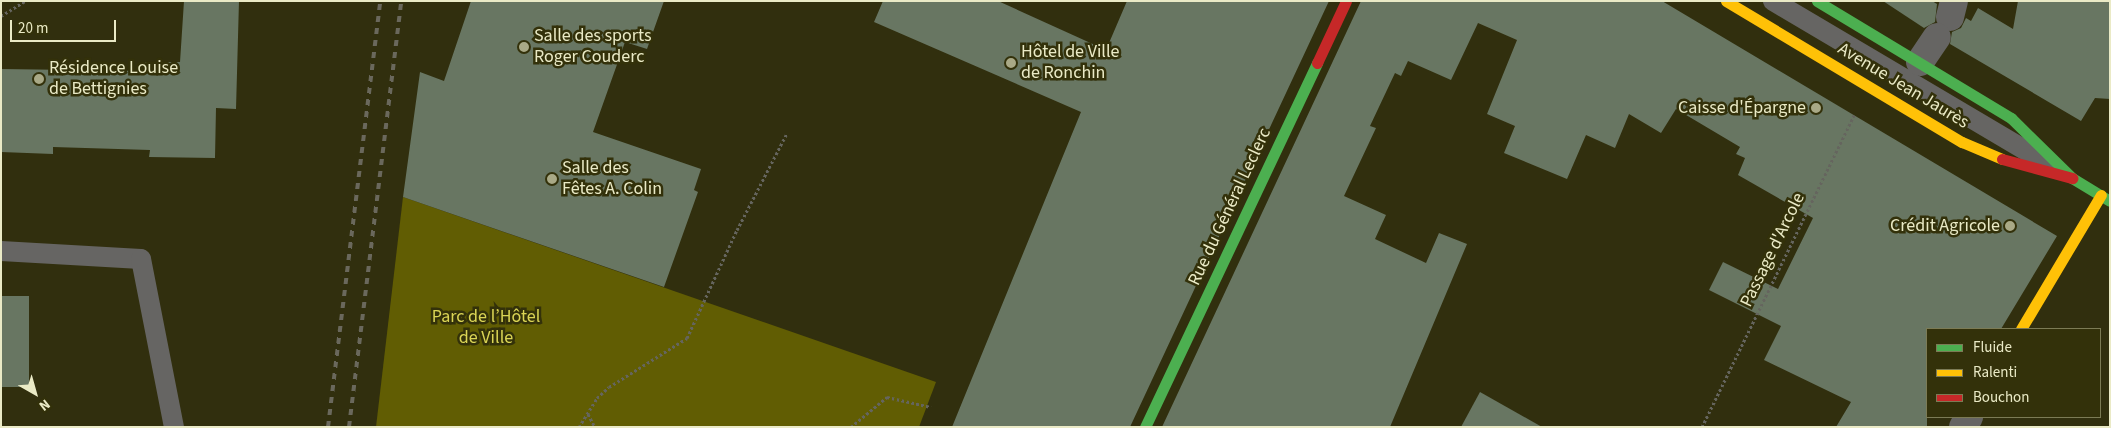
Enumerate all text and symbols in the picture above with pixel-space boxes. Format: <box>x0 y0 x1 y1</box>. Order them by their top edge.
scale bar <box>12 10 119 42</box>
text: 20 m <box>18 18 48 39</box>
place label: Salle des sports Roger Couderc <box>534 26 651 68</box>
street label: Avenue Jean Jaurès <box>1834 38 1972 134</box>
marker: Salle des sports Roger Couderc <box>518 41 530 53</box>
place label: Hôtel de Ville de Ronchin <box>1021 42 1119 84</box>
marker: Hôtel de Ville de Ronchin <box>1005 57 1017 69</box>
place label: Résidence Louise de Bettignies <box>49 58 178 100</box>
marker: Résidence Louise de Bettignies <box>33 73 45 85</box>
place label: Caisse d'Épargne <box>1678 97 1806 119</box>
marker: Caisse d'Épargne <box>1810 102 1822 114</box>
street label: Rue du Général Leclerc <box>1184 125 1276 289</box>
place label: Salle des Fêtes A. Colin <box>562 158 662 200</box>
marker: Salle des Fêtes A. Colin <box>546 173 558 185</box>
street label: Passage d'Arcole <box>1736 189 1810 311</box>
place label: Crédit Agricole <box>1890 215 2000 237</box>
marker: Crédit Agricole <box>2004 220 2016 232</box>
park label: Parc de l’Hôtel de Ville <box>432 307 540 350</box>
legend <box>1926 328 2101 418</box>
text: Fluide <box>1973 337 2012 358</box>
text: Ralenti <box>1973 362 2017 383</box>
north arrow <box>10 368 60 418</box>
text: Bouchon <box>1973 387 2029 408</box>
text: N <box>34 394 54 416</box>

